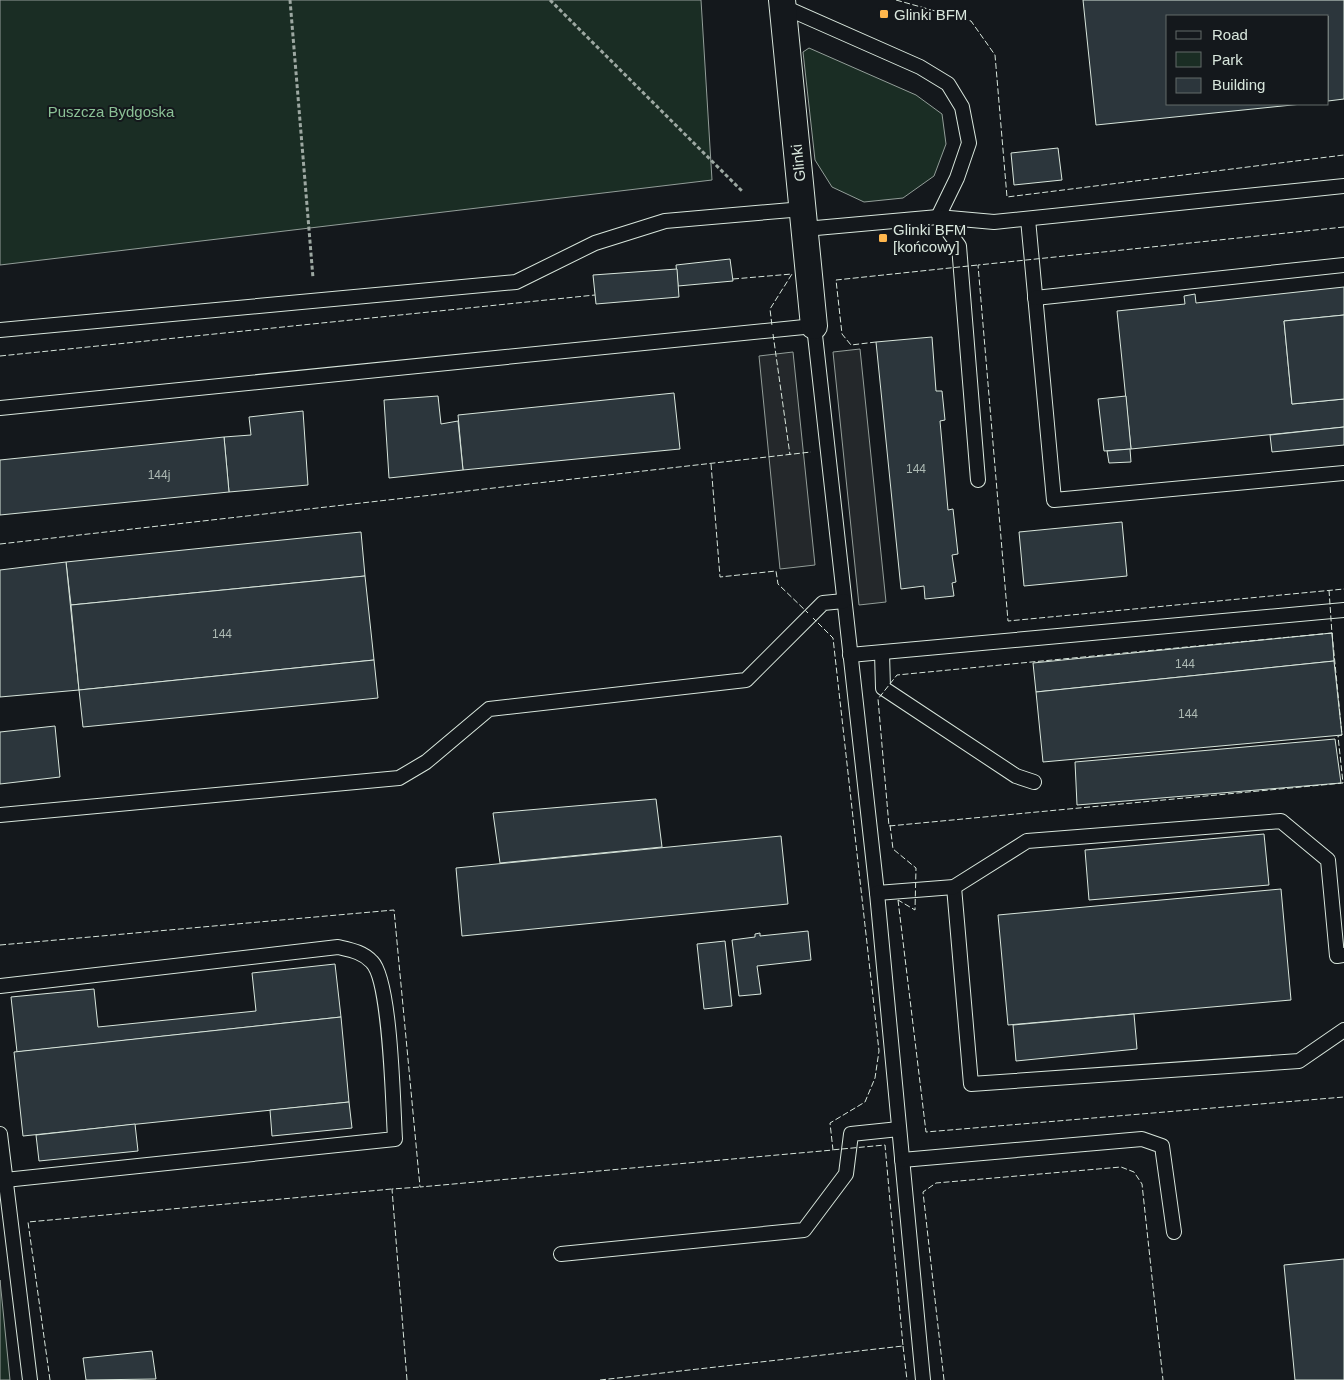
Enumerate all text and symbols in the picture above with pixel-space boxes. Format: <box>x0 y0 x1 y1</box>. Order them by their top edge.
place label: Glinki BFM <box>894 6 967 23</box>
marker: Glinki BFM <box>878 8 890 20</box>
legend <box>1166 15 1329 105</box>
text: Road <box>1212 26 1248 43</box>
text: Park <box>1212 51 1243 68</box>
text: Building <box>1212 76 1265 93</box>
park label: Puszcza Bydgoska <box>48 103 175 120</box>
street label: Glinki <box>788 143 808 183</box>
place label: Glinki BFM [końcowy] <box>893 221 966 255</box>
marker: Glinki BFM [końcowy] <box>877 232 889 244</box>
house number: 144 <box>906 462 926 476</box>
house number: 144j <box>148 468 170 482</box>
house number: 144 <box>212 627 232 641</box>
house number: 144 <box>1175 657 1195 671</box>
house number: 144 <box>1178 707 1198 721</box>

